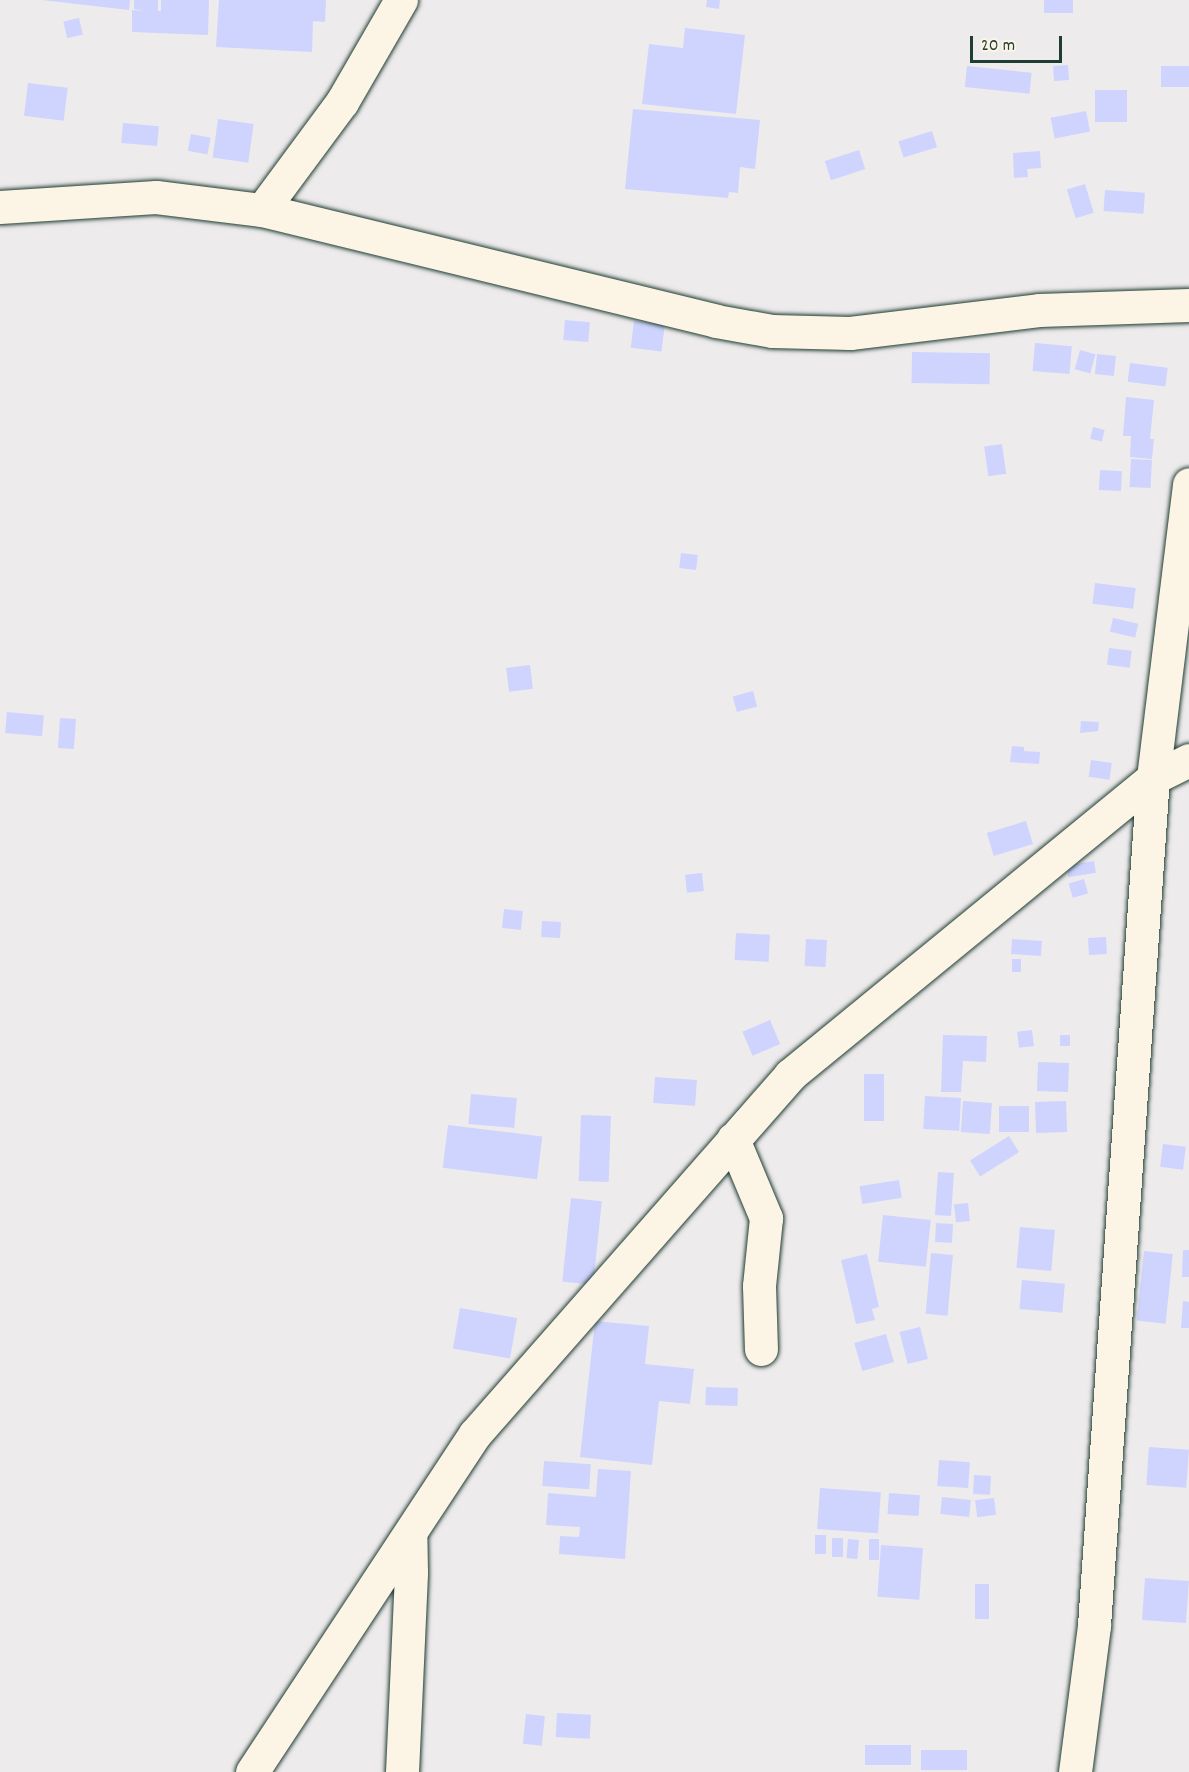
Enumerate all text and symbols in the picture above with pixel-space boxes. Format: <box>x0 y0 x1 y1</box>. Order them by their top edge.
scale bar <box>973 24 1064 62</box>
text: 20 m <box>981 34 1015 59</box>

